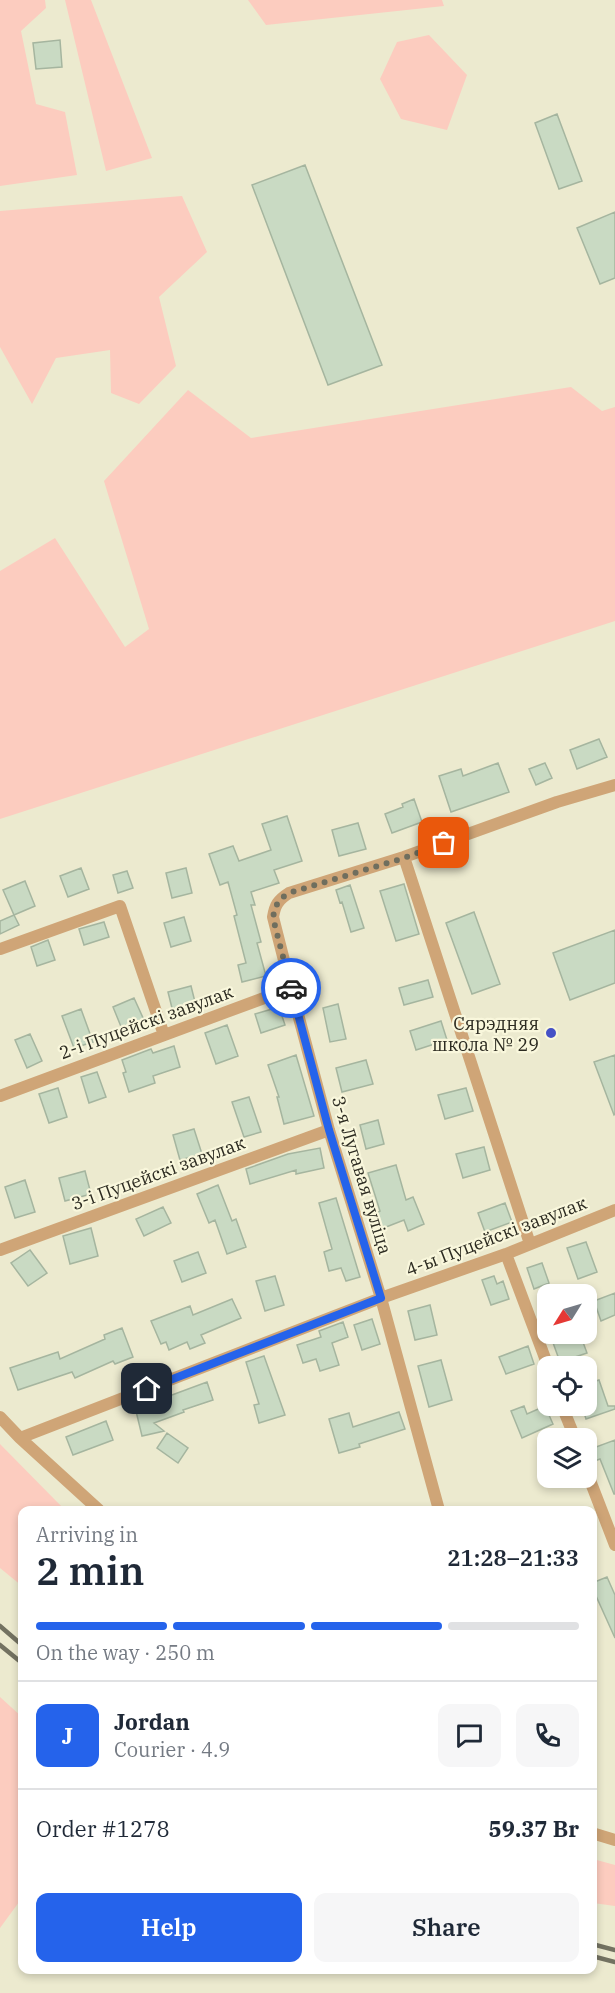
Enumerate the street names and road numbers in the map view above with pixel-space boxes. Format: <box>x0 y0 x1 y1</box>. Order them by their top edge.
street label: 2-і Пуцейскі завулак <box>56 980 236 1064</box>
street label: 3-я Лугавая вуліца <box>327 1093 397 1257</box>
street label: 3-і Пуцейскі завулак <box>68 1131 248 1215</box>
street label: 4-ы Пуцейскі завулак <box>402 1191 590 1281</box>

